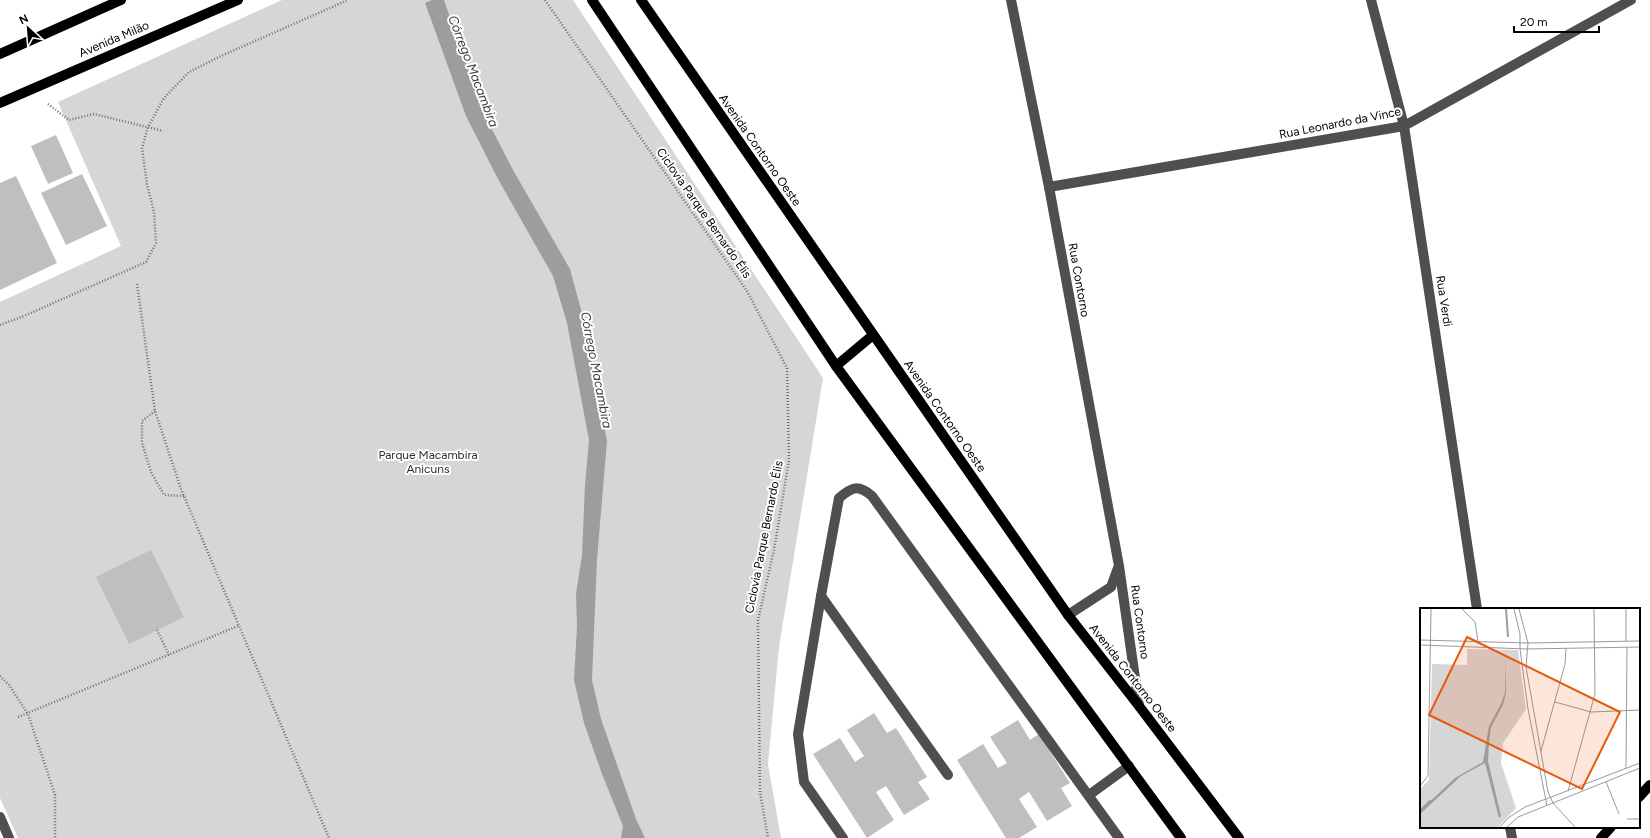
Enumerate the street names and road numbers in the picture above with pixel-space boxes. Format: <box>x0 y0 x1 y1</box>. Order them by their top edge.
street label: Avenida Milão <box>77 18 151 60</box>
street label: Avenida Contorno Oeste <box>716 91 804 209</box>
street label: Rua Leonardo da Vince <box>1278 104 1403 142</box>
street label: Ciclovia Parque Bernardo Élis <box>654 145 755 281</box>
street label: Rua Contorno <box>1066 242 1092 318</box>
street label: Rua Verdi <box>1433 274 1455 328</box>
street label: Avenida Contorno Oeste <box>901 357 989 475</box>
street label: Ciclovia Parque Bernardo Élis <box>742 459 786 615</box>
street label: Rua Contorno <box>1128 584 1152 660</box>
street label: Avenida Contorno Oeste <box>1086 621 1180 735</box>

